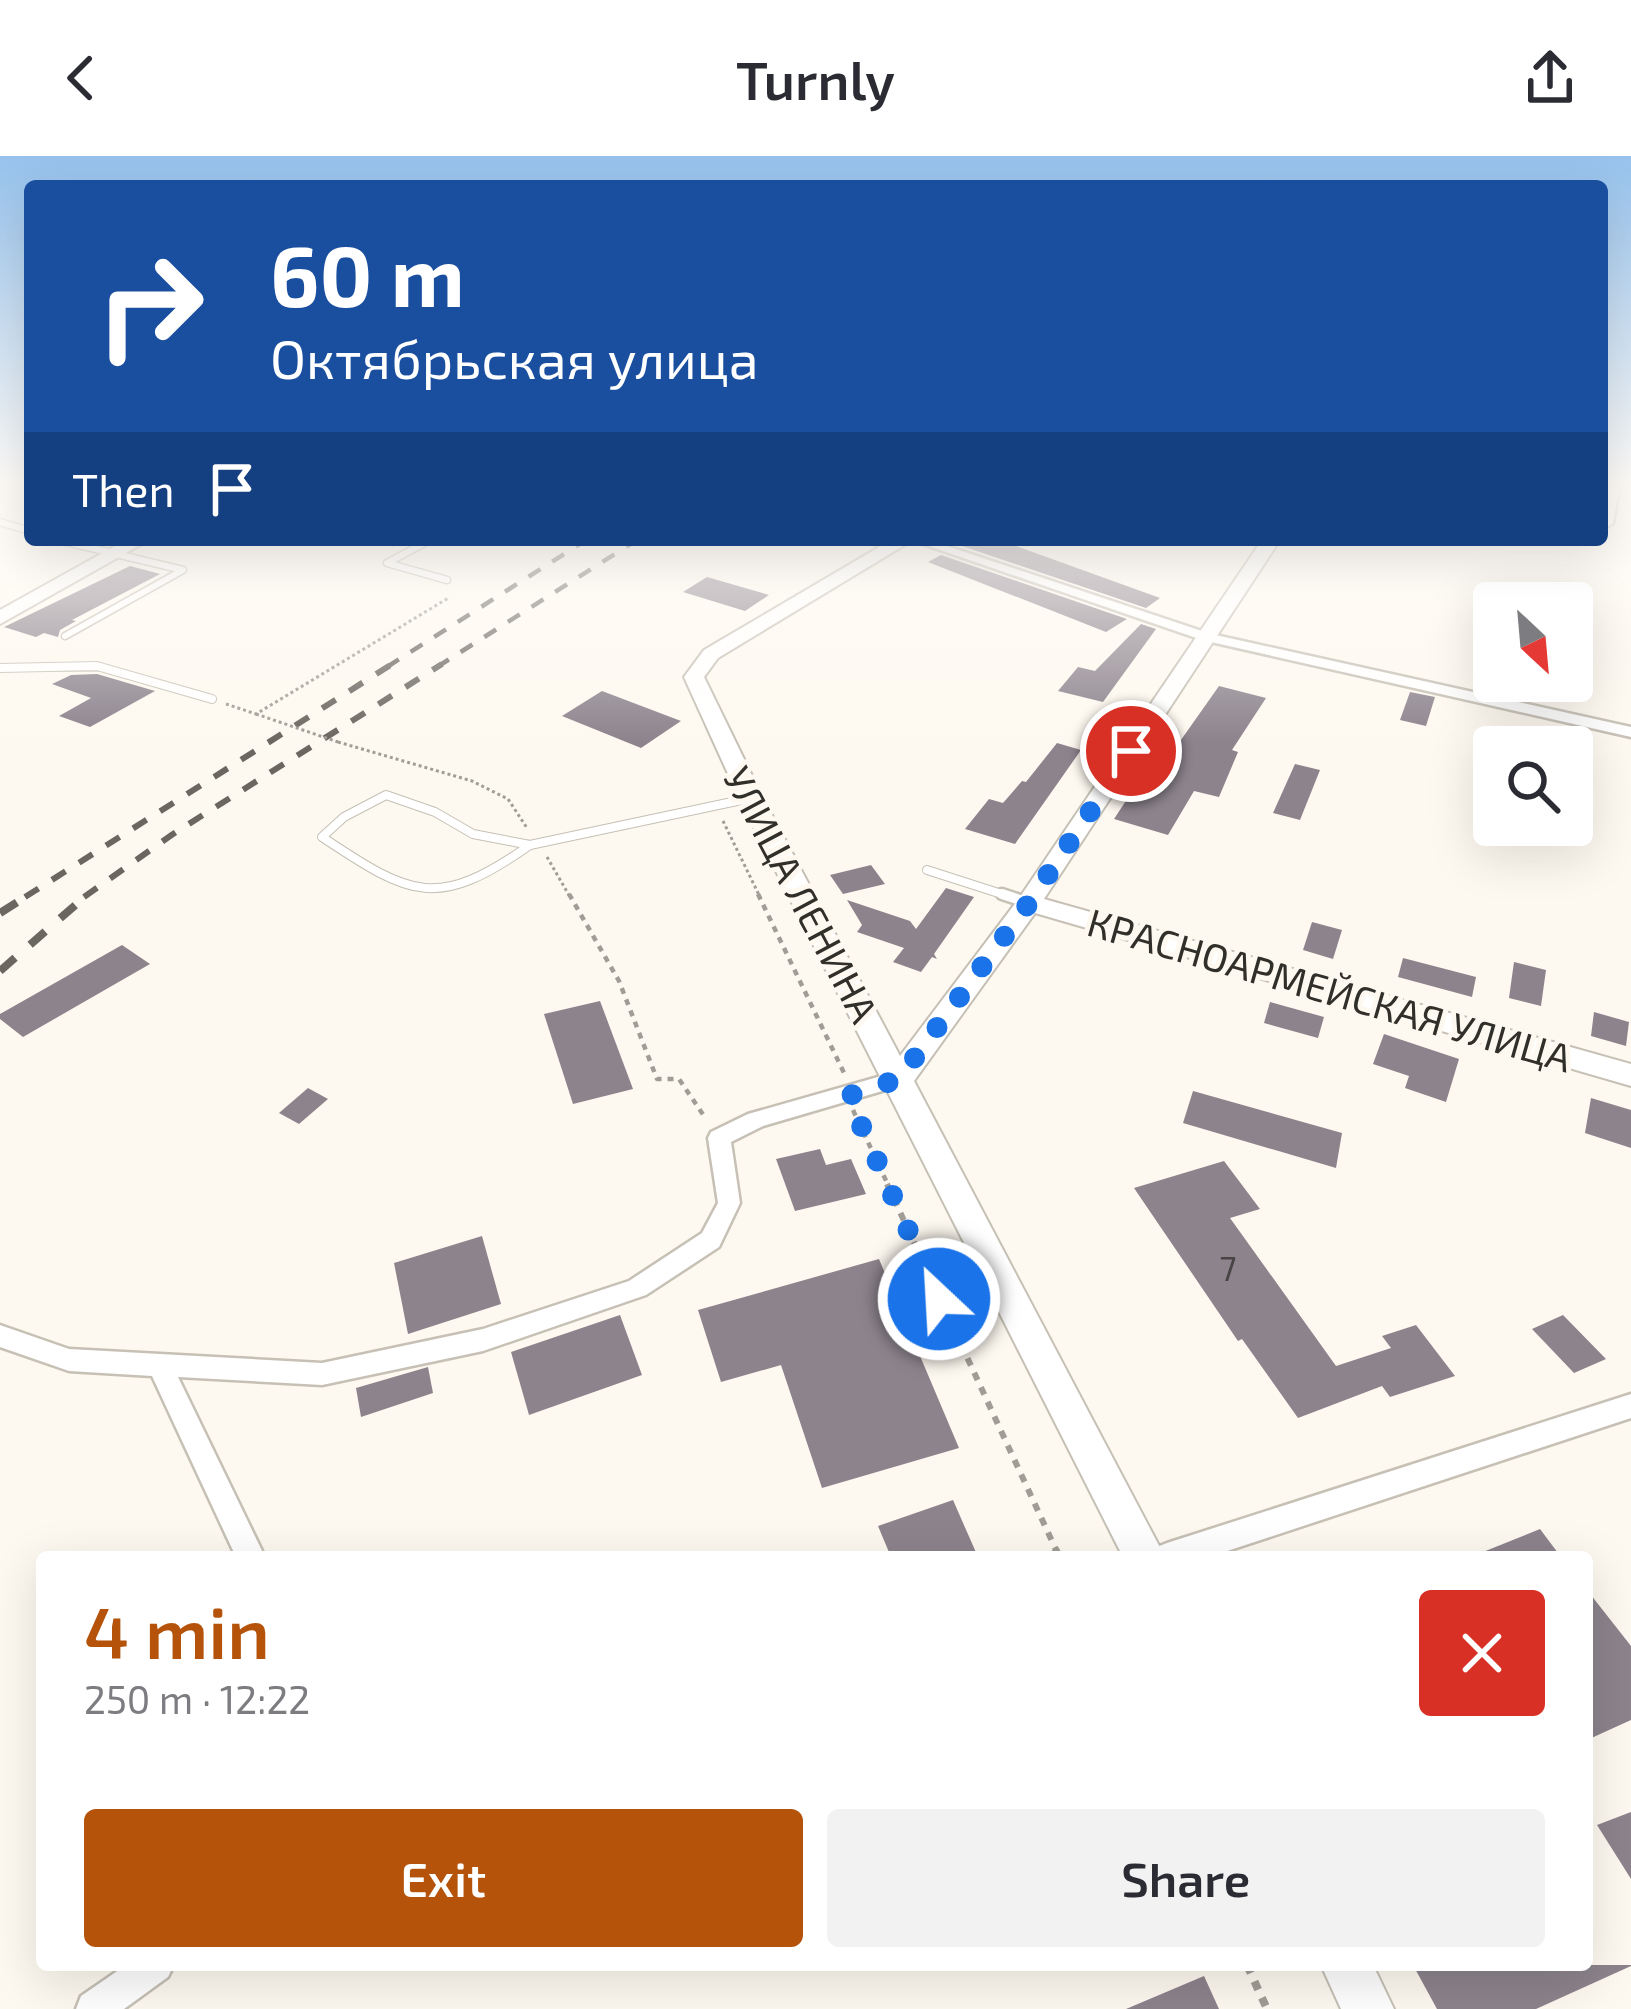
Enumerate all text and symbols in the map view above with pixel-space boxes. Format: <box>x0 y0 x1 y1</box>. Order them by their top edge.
icon: back <box>48 45 114 111</box>
icon: share <box>1517 45 1583 111</box>
text: Turnly <box>736 46 895 111</box>
text: 60 m <box>270 223 465 324</box>
icon: right <box>72 228 228 384</box>
text: Октябрьская улица <box>270 325 759 390</box>
icon: arrive <box>199 456 265 522</box>
text: Then <box>72 462 175 516</box>
north arrow <box>1473 582 1593 702</box>
map controls <box>1473 582 1593 846</box>
pin <box>1080 700 1182 802</box>
icon: arrive <box>1098 718 1164 784</box>
button: search <box>1473 726 1593 846</box>
street label: УЛИЦА ЛЕНИНА <box>715 758 889 1030</box>
street label: КРАСНОАРМЕЙСКАЯ УЛИЦА <box>1083 897 1577 1081</box>
position arrow <box>876 1236 1002 1362</box>
house number: 7 <box>1220 1248 1236 1288</box>
text: 4 min <box>84 1587 270 1673</box>
button: close <box>1419 1590 1545 1716</box>
text: 250 m · 12:22 <box>84 1675 310 1722</box>
button: Exit <box>84 1809 803 1947</box>
button: Share <box>827 1809 1545 1947</box>

